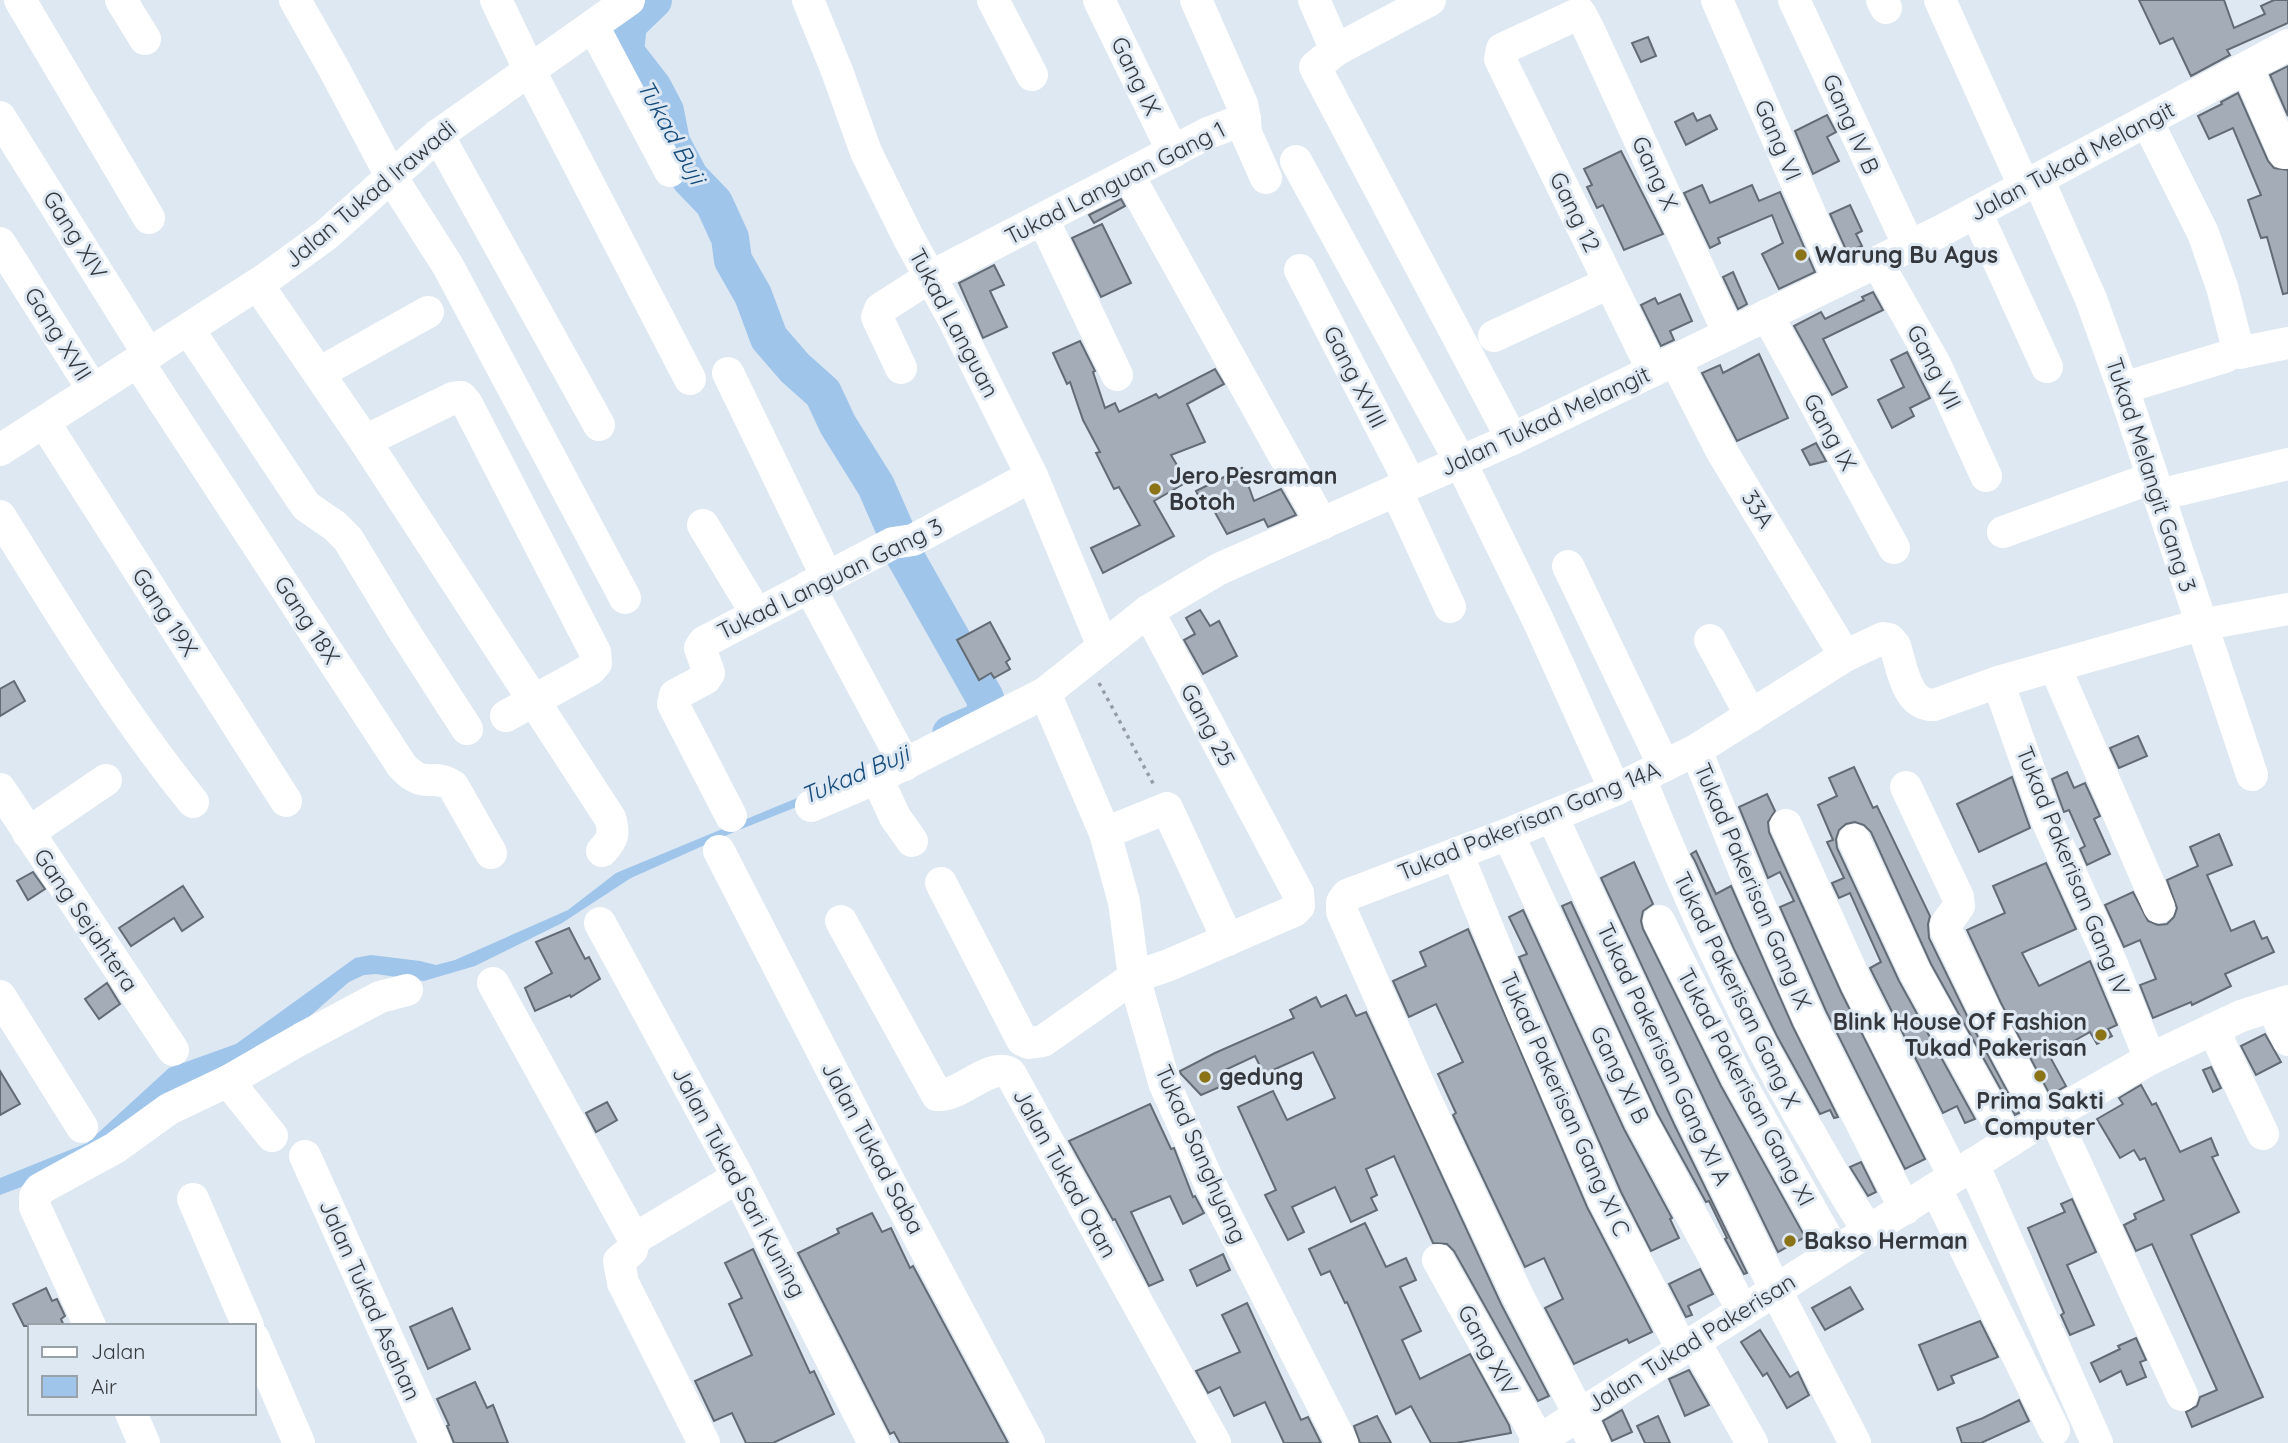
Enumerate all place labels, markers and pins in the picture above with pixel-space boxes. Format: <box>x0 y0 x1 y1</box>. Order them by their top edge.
place label: Warung Bu Agus <box>1815 240 1998 269</box>
marker: Warung Bu Agus <box>1793 247 1809 263</box>
place label: Jero Pesraman Botoh <box>1169 461 1337 516</box>
marker: Jero Pesraman Botoh <box>1147 481 1163 497</box>
place label: Blink House Of Fashion Tukad Pakerisan <box>1833 1007 2087 1062</box>
marker: Blink House Of Fashion Tukad Pakerisan <box>2093 1027 2109 1043</box>
place label: gedung <box>1219 1062 1303 1091</box>
marker: Prima Sakti Computer <box>2032 1068 2048 1084</box>
marker: gedung <box>1197 1069 1213 1085</box>
place label: Prima Sakti Computer <box>1976 1086 2104 1141</box>
place label: Bakso Herman <box>1804 1226 1968 1255</box>
marker: Bakso Herman <box>1782 1233 1798 1249</box>

